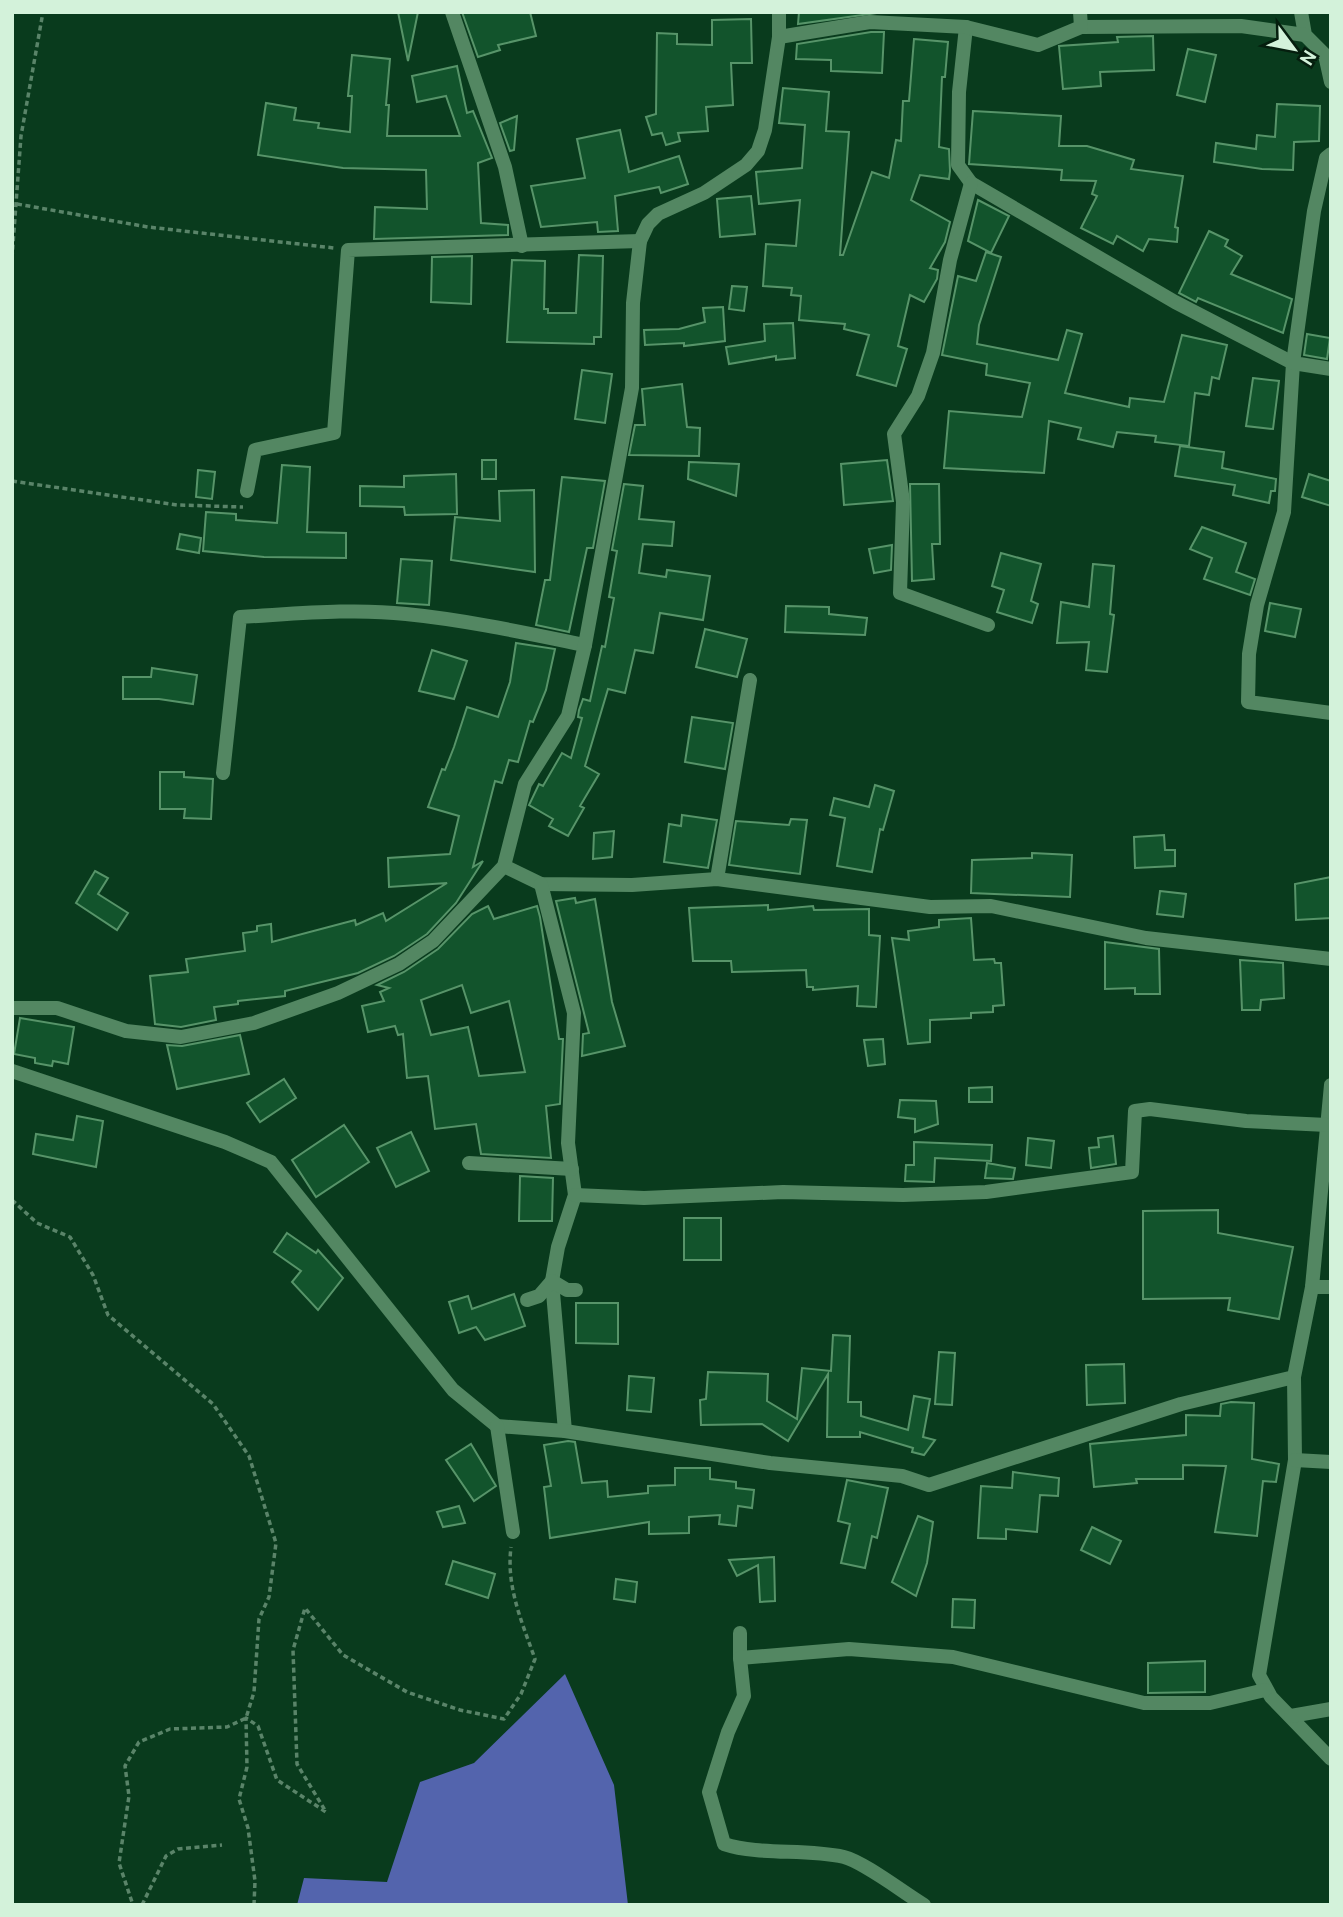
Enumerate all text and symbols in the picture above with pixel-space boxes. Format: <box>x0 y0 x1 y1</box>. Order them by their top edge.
north arrow <box>1259 14 1329 84</box>
text: N <box>1295 46 1321 70</box>

